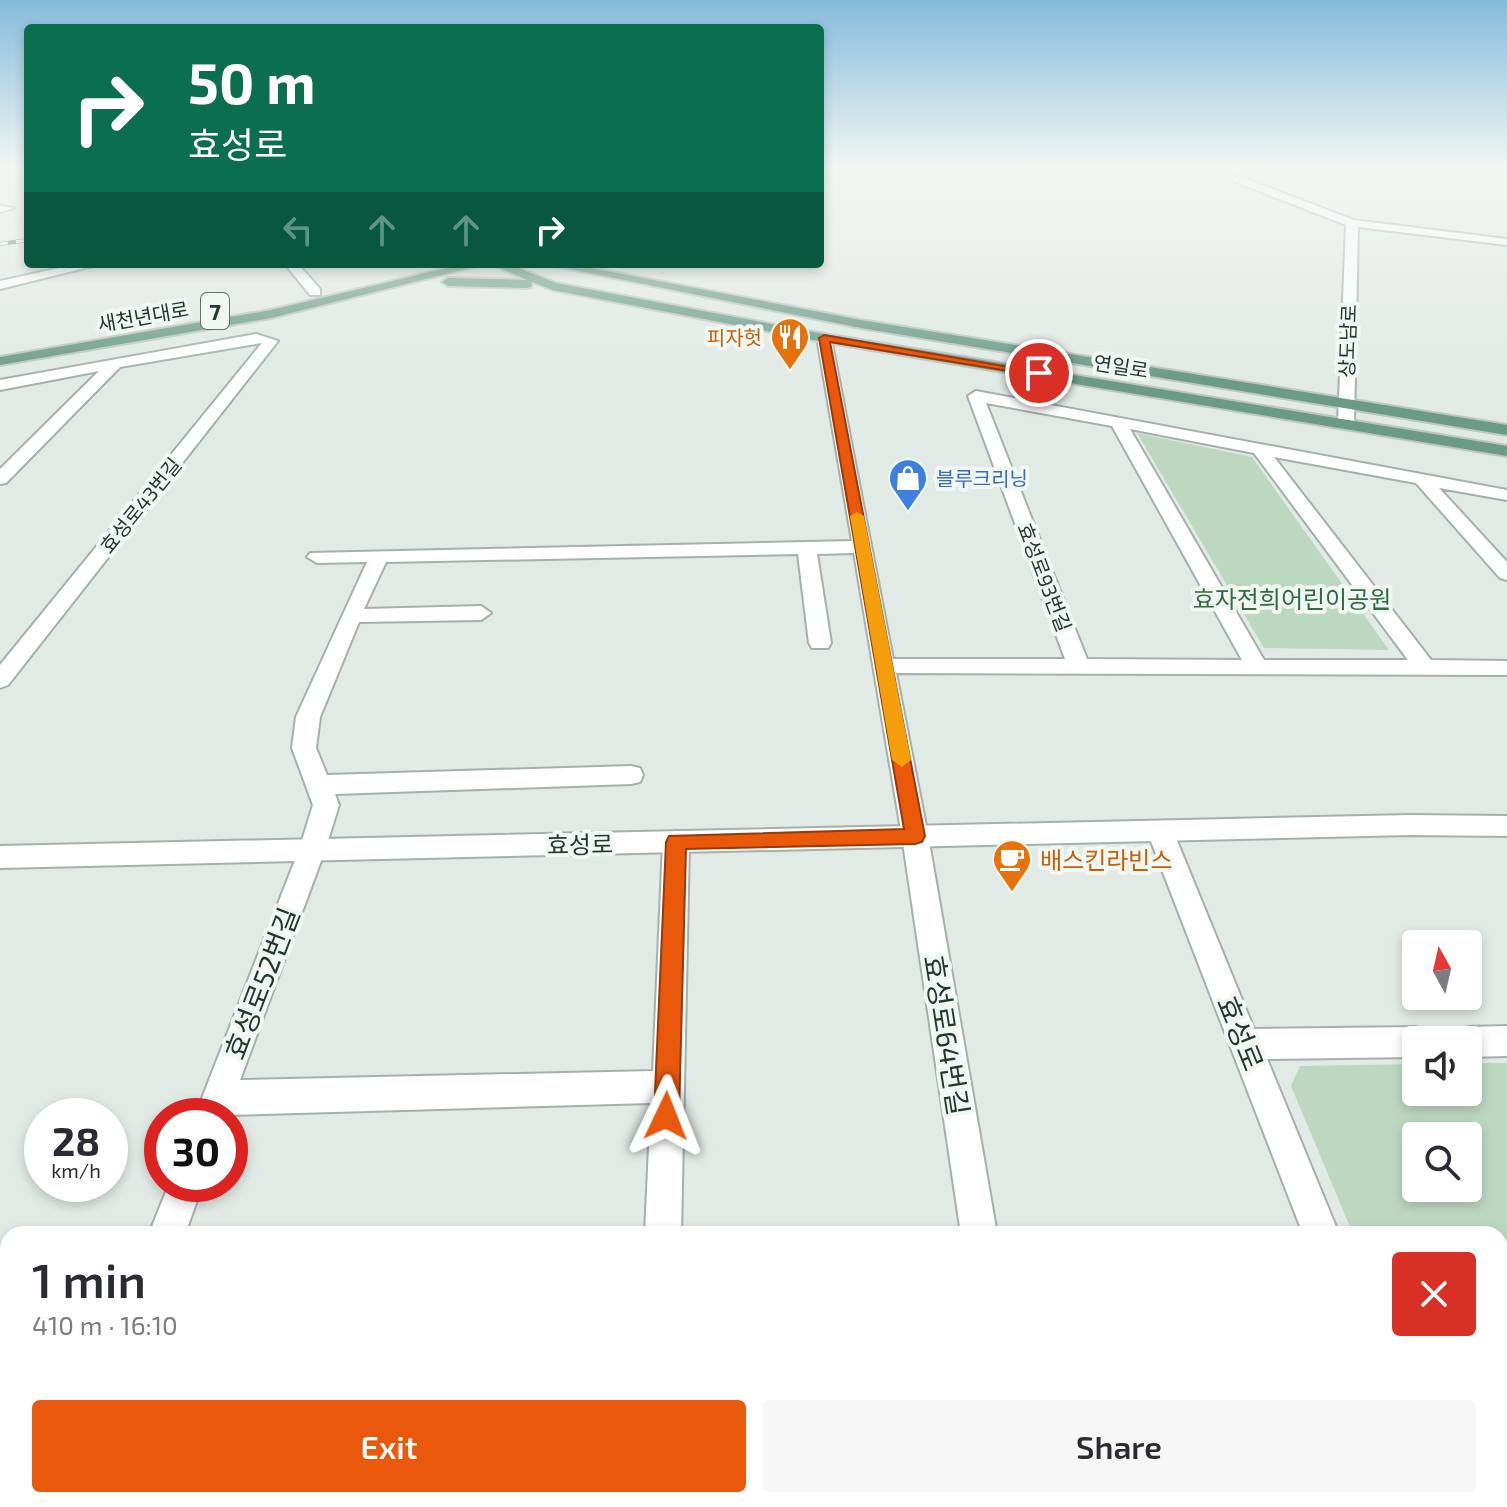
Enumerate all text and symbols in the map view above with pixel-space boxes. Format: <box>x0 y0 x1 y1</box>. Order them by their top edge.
text: 50 m <box>188 48 316 115</box>
icon: right <box>56 56 160 160</box>
text: 효성로 <box>188 122 287 165</box>
icon: left <box>276 208 320 252</box>
icon: ahead <box>360 208 404 252</box>
icon: ahead <box>444 208 488 252</box>
icon: right <box>528 208 572 252</box>
road number: 7 <box>201 293 229 329</box>
street label: 새천년대로 <box>96 296 190 336</box>
street label: 상도남로 <box>1334 304 1360 378</box>
restaurant icon: 피자헛 <box>769 316 811 371</box>
place label: 피자헛 <box>707 325 762 349</box>
pin <box>1005 339 1073 407</box>
street label: 연일로 <box>1092 350 1150 382</box>
icon: arrive <box>1017 351 1061 395</box>
street label: 효성로43번길 <box>94 453 186 557</box>
shop icon: 블루크리닝 <box>887 457 929 512</box>
place label: 블루크리닝 <box>936 466 1028 490</box>
street label: 효성로93번길 <box>1013 519 1077 635</box>
park label: 효자전희어린이공원 <box>1193 584 1391 613</box>
street label: 효성로 <box>547 829 613 859</box>
cafe icon: 배스킨라빈스 <box>991 838 1033 893</box>
place label: 배스킨라빈스 <box>1040 845 1172 874</box>
street label: 효성로52번길 <box>217 902 305 1064</box>
north arrow <box>1402 930 1482 1010</box>
map controls <box>1402 930 1482 1202</box>
street label: 효성로64번길 <box>918 952 976 1118</box>
street label: 효성로 <box>1211 991 1271 1075</box>
button: sound <box>1402 1026 1482 1106</box>
position arrow <box>624 1074 708 1158</box>
speed limit sign: 30 <box>144 1098 248 1202</box>
text: 28 <box>52 1116 100 1164</box>
button: search <box>1402 1122 1482 1202</box>
text: km/h <box>51 1158 101 1182</box>
text: 1 min <box>32 1250 146 1308</box>
button: close <box>1392 1252 1476 1336</box>
text: 410 m · 16:10 <box>32 1309 178 1340</box>
button: Exit <box>32 1400 746 1492</box>
button: Share <box>762 1400 1476 1492</box>

